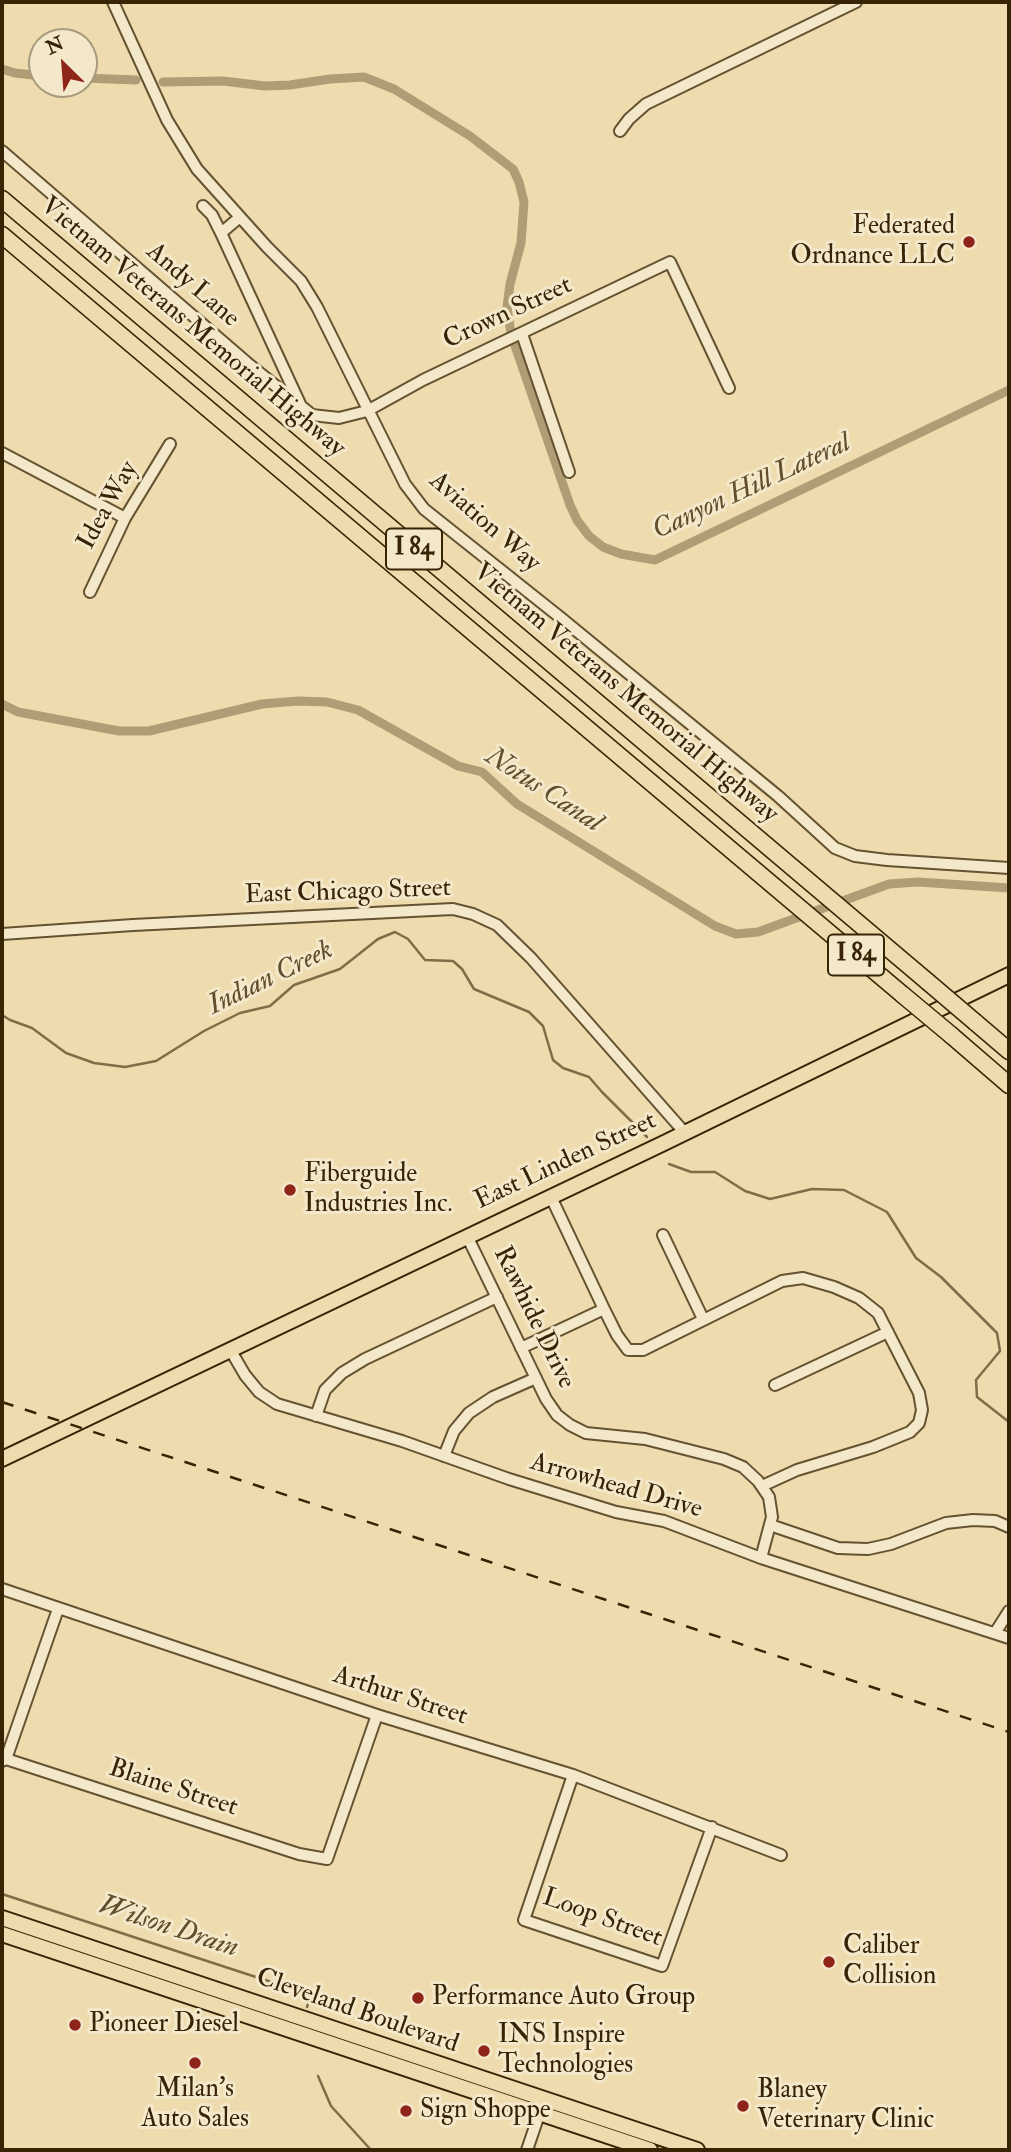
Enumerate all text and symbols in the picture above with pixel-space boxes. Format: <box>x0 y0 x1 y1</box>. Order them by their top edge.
north arrow <box>28 28 98 98</box>
text: N <box>42 31 68 60</box>
street label: Vietnam Veterans Memorial Highway <box>33 191 351 465</box>
place label: Federated Ordnance LLC <box>791 211 955 272</box>
marker: Federated Ordnance LLC <box>961 234 977 250</box>
street label: Andy Lane <box>139 237 245 335</box>
street label: Crown Street <box>439 271 577 357</box>
water label: Canyon Hill Lateral <box>648 427 856 549</box>
street label: Idea Way <box>72 456 146 556</box>
street label: Aviation Way <box>422 466 546 580</box>
road number: I 84 <box>386 528 442 570</box>
street label: Vietnam Veterans Memorial Highway <box>466 557 784 831</box>
water label: Notus Canal <box>478 741 608 841</box>
street label: East Chicago Street <box>244 874 452 912</box>
water label: Indian Creek <box>203 934 339 1024</box>
road number: I 84 <box>828 934 884 975</box>
street label: East Linden Street <box>470 1106 662 1218</box>
place label: Fiberguide Industries Inc. <box>304 1159 453 1220</box>
marker: Fiberguide Industries Inc. <box>282 1182 298 1198</box>
street label: Rawhide Drive <box>485 1242 581 1394</box>
street label: Arrowhead Drive <box>527 1448 705 1526</box>
street label: Arthur Street <box>329 1661 471 1733</box>
street label: Blaine Street <box>105 1754 241 1824</box>
street label: Loop Street <box>538 1883 666 1955</box>
water label: Wilson Drain <box>94 1890 242 1966</box>
place label: Caliber Collision <box>843 1931 936 1993</box>
marker: Caliber Collision <box>821 1954 837 1970</box>
street label: Cleveland Boulevard <box>252 1963 462 2061</box>
place label: Performance Auto Group <box>432 1982 695 2014</box>
marker: Performance Auto Group <box>410 1990 426 2006</box>
place label: Pioneer Diesel <box>89 2009 239 2041</box>
marker: Pioneer Diesel <box>67 2017 83 2033</box>
place label: INS Inspire Technologies <box>498 2020 633 2082</box>
marker: INS Inspire Technologies <box>476 2043 492 2059</box>
marker: Milan's Auto Sales <box>187 2055 203 2071</box>
place label: Milan's Auto Sales <box>141 2074 249 2136</box>
place label: Blaney Veterinary Clinic <box>757 2075 934 2136</box>
place label: Sign Shoppe <box>420 2095 551 2127</box>
marker: Blaney Veterinary Clinic <box>735 2098 751 2114</box>
marker: Sign Shoppe <box>398 2103 414 2119</box>

